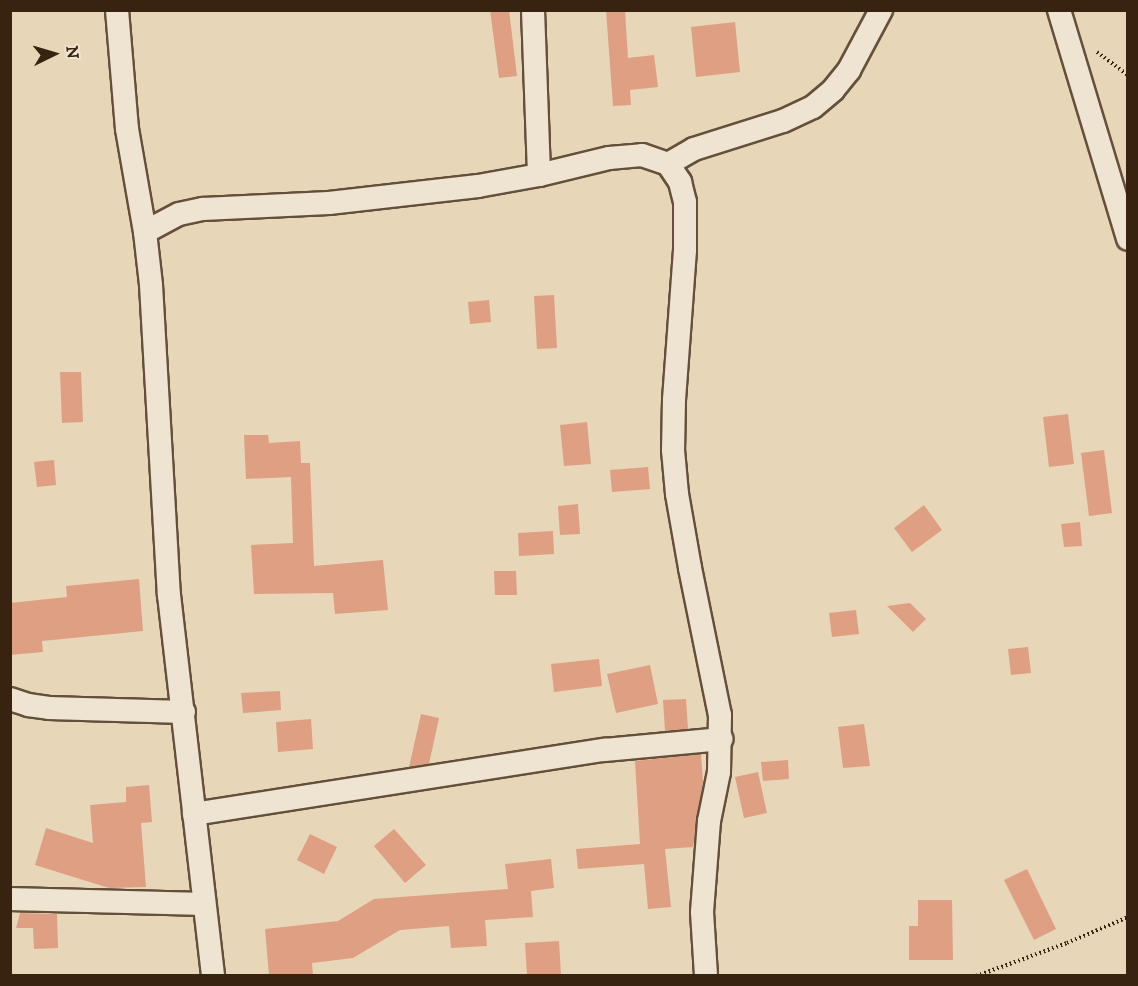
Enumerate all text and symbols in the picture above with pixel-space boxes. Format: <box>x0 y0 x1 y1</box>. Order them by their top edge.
north arrow <box>24 24 84 84</box>
text: N <box>61 45 82 60</box>

